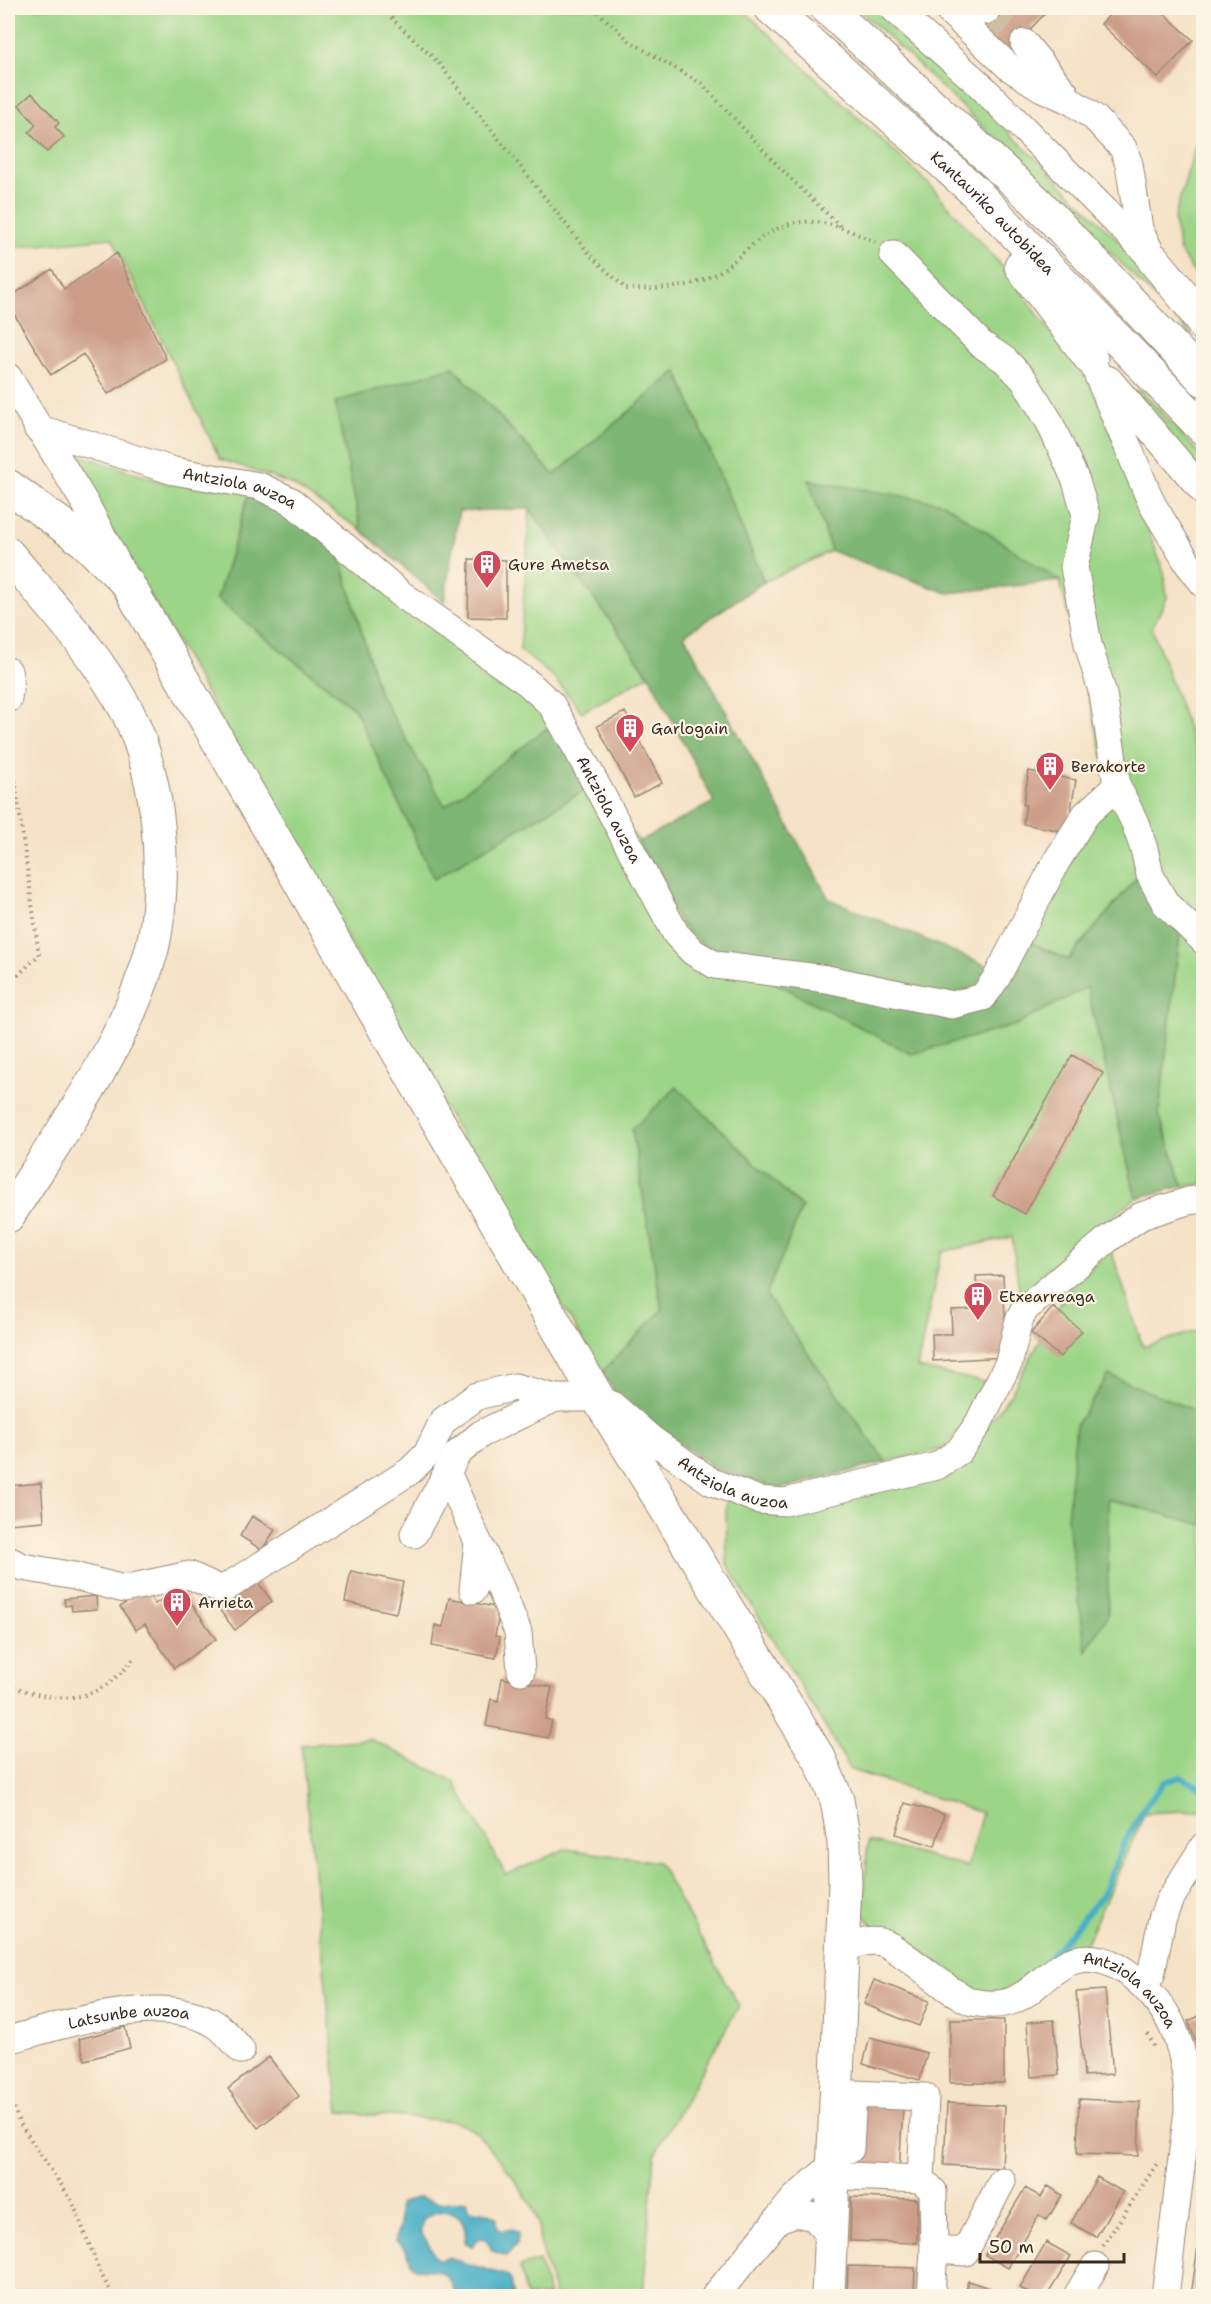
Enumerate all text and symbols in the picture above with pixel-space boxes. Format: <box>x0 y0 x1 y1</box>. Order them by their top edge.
street label: Kantauriko autobidea <box>926 146 1060 279</box>
street label: Antziola auzoa <box>181 462 303 513</box>
building icon: Gure Ametsa <box>471 548 503 590</box>
place label: Gure Ametsa <box>508 554 609 575</box>
building icon: Garlogain <box>614 712 646 754</box>
place label: Garlogain <box>651 718 728 739</box>
building icon: Berakorte <box>1034 750 1066 792</box>
street label: Antziola auzoa <box>572 752 647 867</box>
place label: Berakorte <box>1071 756 1146 777</box>
building icon: Etxearreaga <box>962 1280 994 1322</box>
place label: Etxearreaga <box>999 1286 1095 1307</box>
street label: Antziola auzoa <box>674 1451 789 1513</box>
building icon: Arrieta <box>161 1586 193 1628</box>
place label: Arrieta <box>198 1592 253 1613</box>
street label: Antziola auzoa <box>1083 1948 1182 2031</box>
street label: Latsunbe auzoa <box>65 2000 192 2034</box>
scale bar <box>980 2226 1124 2264</box>
text: 50 m <box>989 2235 1034 2259</box>

